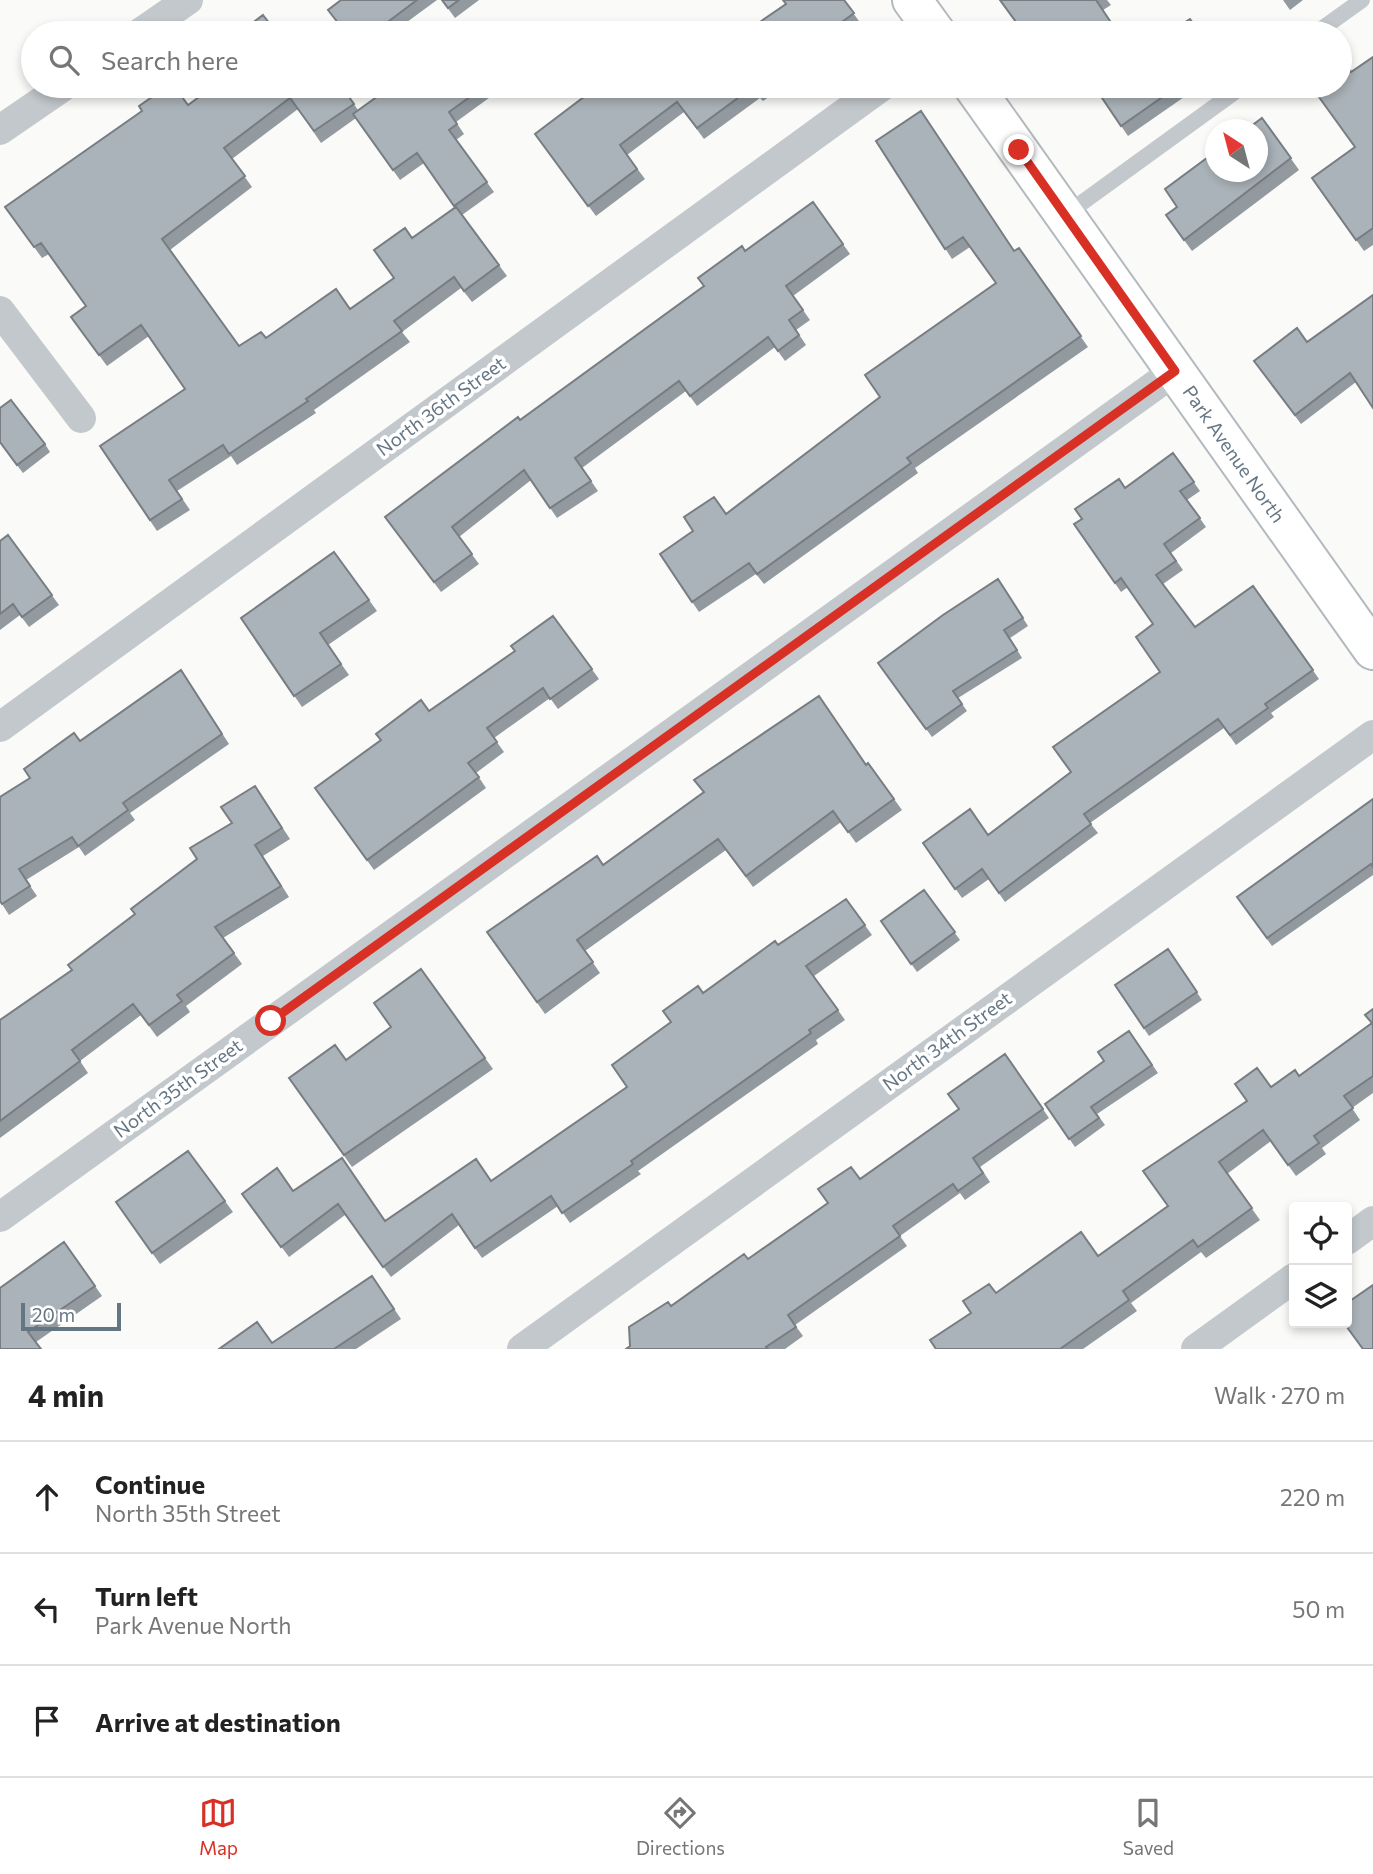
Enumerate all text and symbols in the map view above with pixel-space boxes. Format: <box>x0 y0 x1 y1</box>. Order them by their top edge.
search box <box>21 21 1352 98</box>
icon: search <box>45 41 83 79</box>
text: Search here <box>101 44 239 75</box>
north arrow <box>1205 119 1268 182</box>
route end <box>1003 134 1034 165</box>
street label: North 36th Street <box>372 351 510 460</box>
street label: Park Avenue North <box>1178 381 1290 527</box>
street label: North 34th Street <box>878 986 1016 1095</box>
route start <box>255 1005 286 1036</box>
street label: North 35th Street <box>109 1033 247 1142</box>
map controls <box>1289 1202 1352 1328</box>
button: locate <box>1289 1202 1352 1265</box>
button: layers <box>1289 1265 1352 1328</box>
scale bar <box>21 1300 121 1332</box>
text: 20 m <box>32 1303 75 1326</box>
text: 4 min <box>28 1376 104 1413</box>
text: Walk · 270 m <box>1214 1381 1345 1409</box>
text: Continue <box>95 1468 205 1499</box>
icon: ahead <box>28 1478 66 1516</box>
text: 220 m <box>1280 1483 1345 1511</box>
text: North 35th Street <box>95 1499 281 1527</box>
text: Turn left <box>95 1580 198 1611</box>
icon: left <box>28 1590 66 1628</box>
text: 50 m <box>1292 1595 1345 1623</box>
text: Park Avenue North <box>95 1611 291 1639</box>
icon: arrive <box>28 1702 66 1740</box>
text: Arrive at destination <box>95 1706 341 1737</box>
tab: Map <box>199 1794 238 1859</box>
tab: Directions <box>636 1794 725 1859</box>
tab: Saved <box>1123 1794 1174 1859</box>

